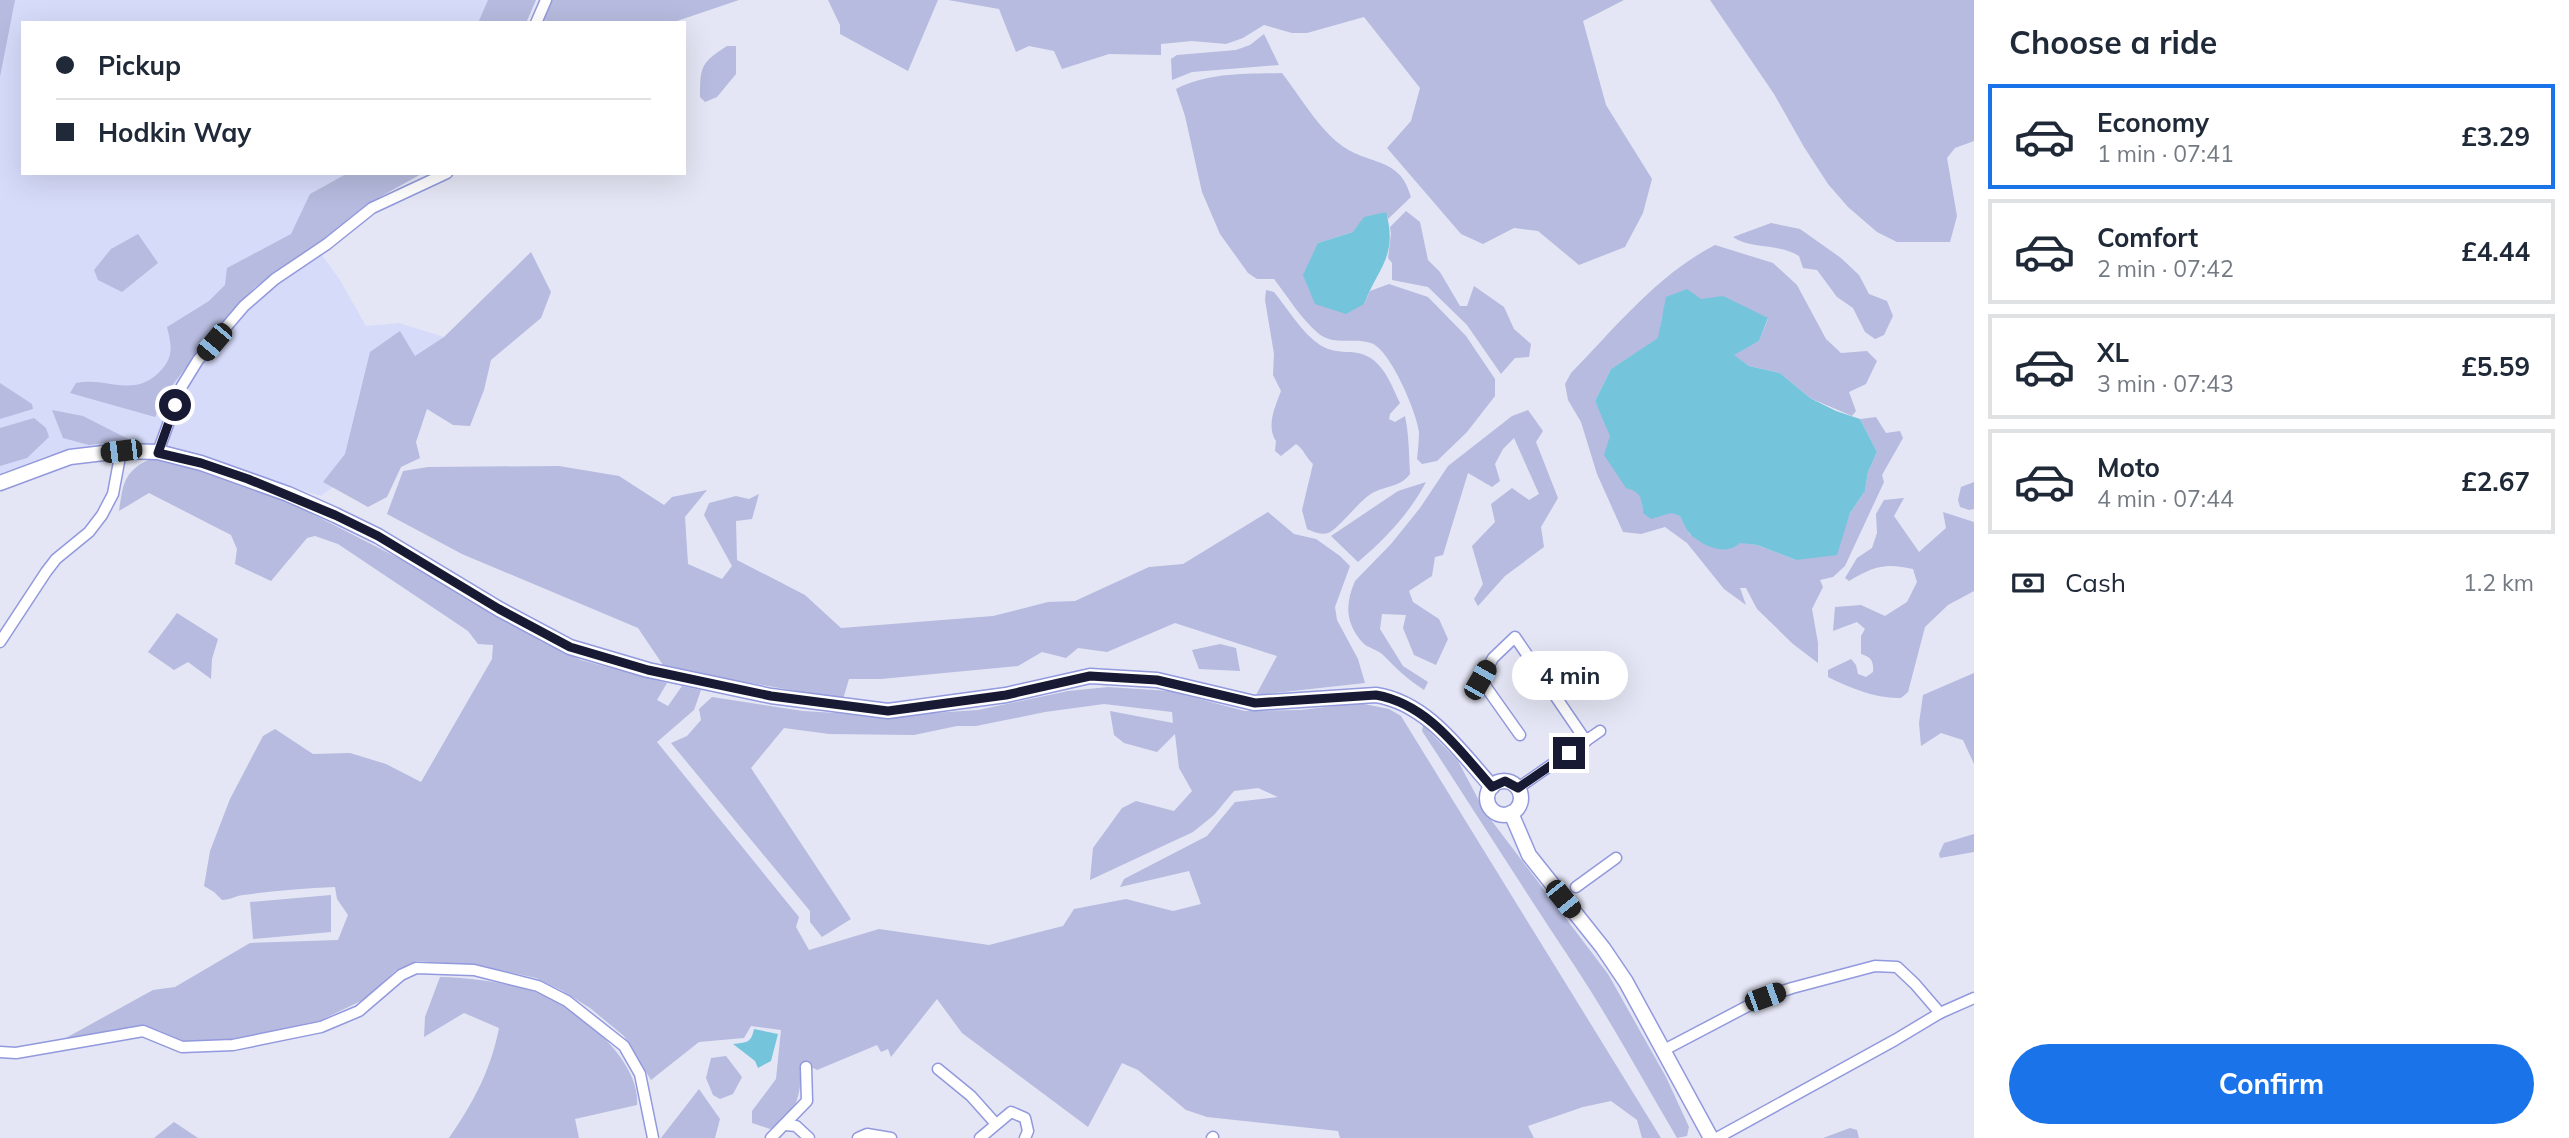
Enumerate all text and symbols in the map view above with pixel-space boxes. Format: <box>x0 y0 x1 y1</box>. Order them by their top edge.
text: Choose a ride <box>2009 22 2217 62</box>
text: Pickup <box>98 49 181 82</box>
icon: car <box>2013 105 2076 168</box>
text: Economy <box>2097 106 2209 139</box>
text: Hodkin Way <box>98 116 251 149</box>
text: £3.29 <box>2461 120 2530 153</box>
text: 1 min · 07:41 <box>2097 139 2234 168</box>
icon: car <box>2013 220 2076 283</box>
text: Comfort <box>2097 221 2198 254</box>
text: £4.44 <box>2461 235 2530 268</box>
text: 2 min · 07:42 <box>2097 254 2234 283</box>
car <box>193 319 236 365</box>
icon: car <box>2013 335 2076 398</box>
text: XL <box>2097 336 2129 369</box>
text: £5.59 <box>2461 350 2530 383</box>
text: 3 min · 07:43 <box>2097 369 2234 398</box>
route start <box>159 389 191 421</box>
car <box>99 438 144 464</box>
icon: car <box>2013 450 2076 513</box>
text: Moto <box>2097 451 2160 484</box>
text: £2.67 <box>2461 465 2530 498</box>
text: 4 min · 07:44 <box>2097 484 2234 513</box>
icon: cash <box>2009 564 2047 602</box>
text: Cash <box>2065 566 2126 599</box>
text: 1.2 km <box>2463 568 2534 597</box>
callout: 4 min <box>1511 652 1627 700</box>
car <box>1461 657 1500 703</box>
text: 4 min <box>1540 661 1600 690</box>
route end <box>1553 737 1585 769</box>
car <box>1542 876 1585 922</box>
car <box>1742 980 1789 1014</box>
button: Confirm <box>2009 1044 2534 1124</box>

